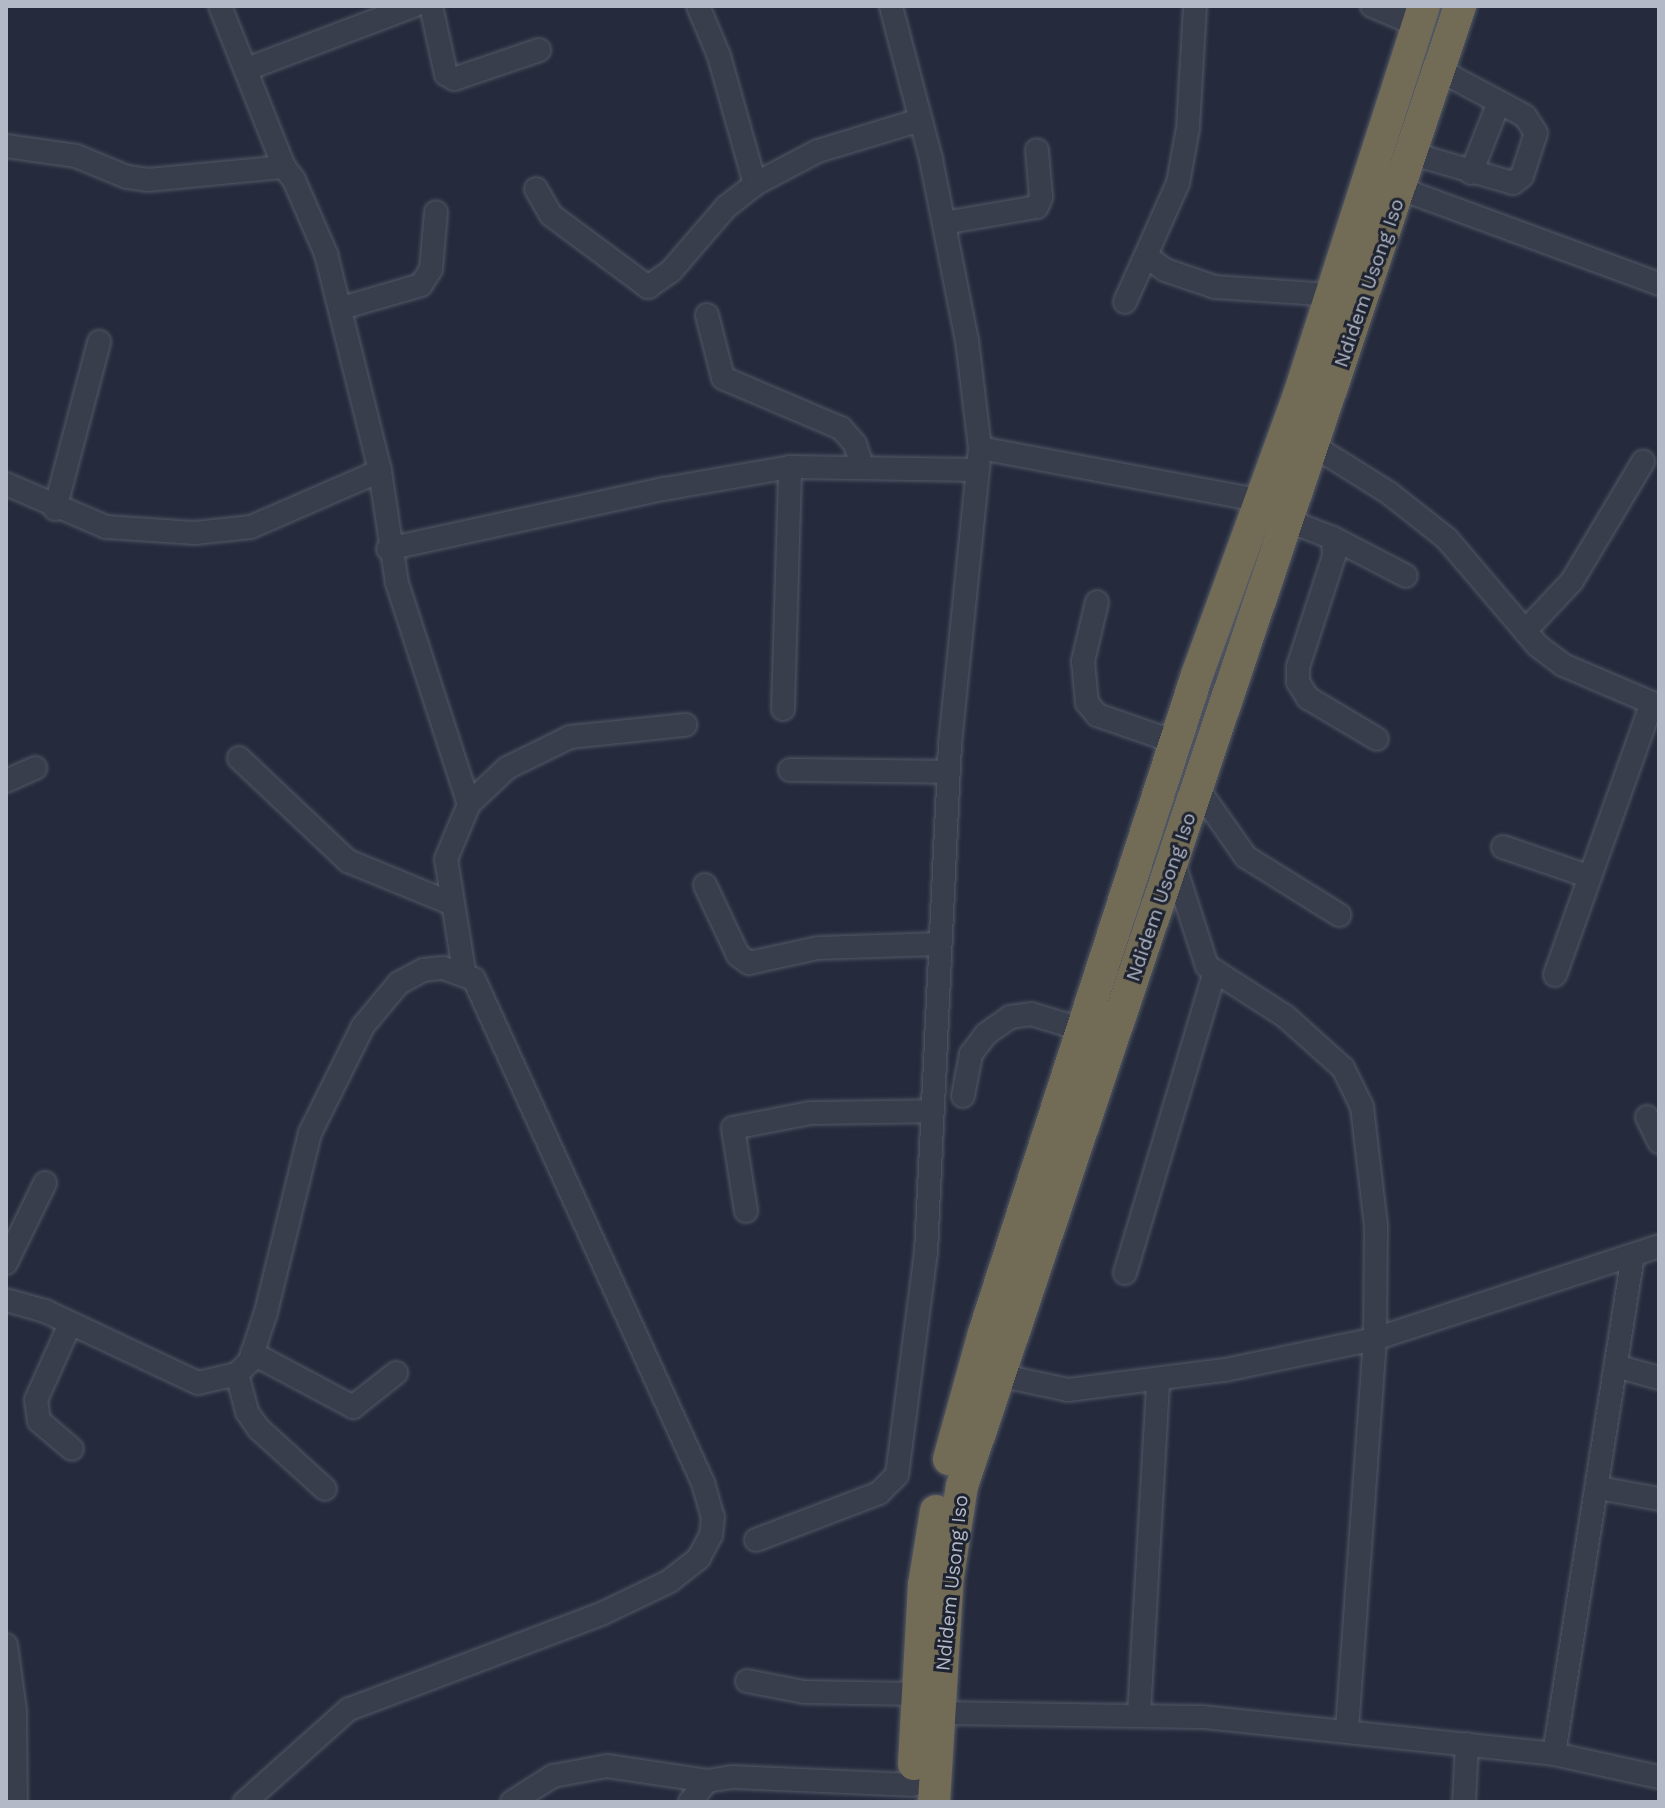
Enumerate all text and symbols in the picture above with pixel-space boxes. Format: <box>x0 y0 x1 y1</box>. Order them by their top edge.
street label: Ndidem Usong Iso <box>1329 195 1409 371</box>
street label: Ndidem Usong Iso <box>1121 809 1201 985</box>
street label: Ndidem Usong Iso <box>931 1494 973 1672</box>

